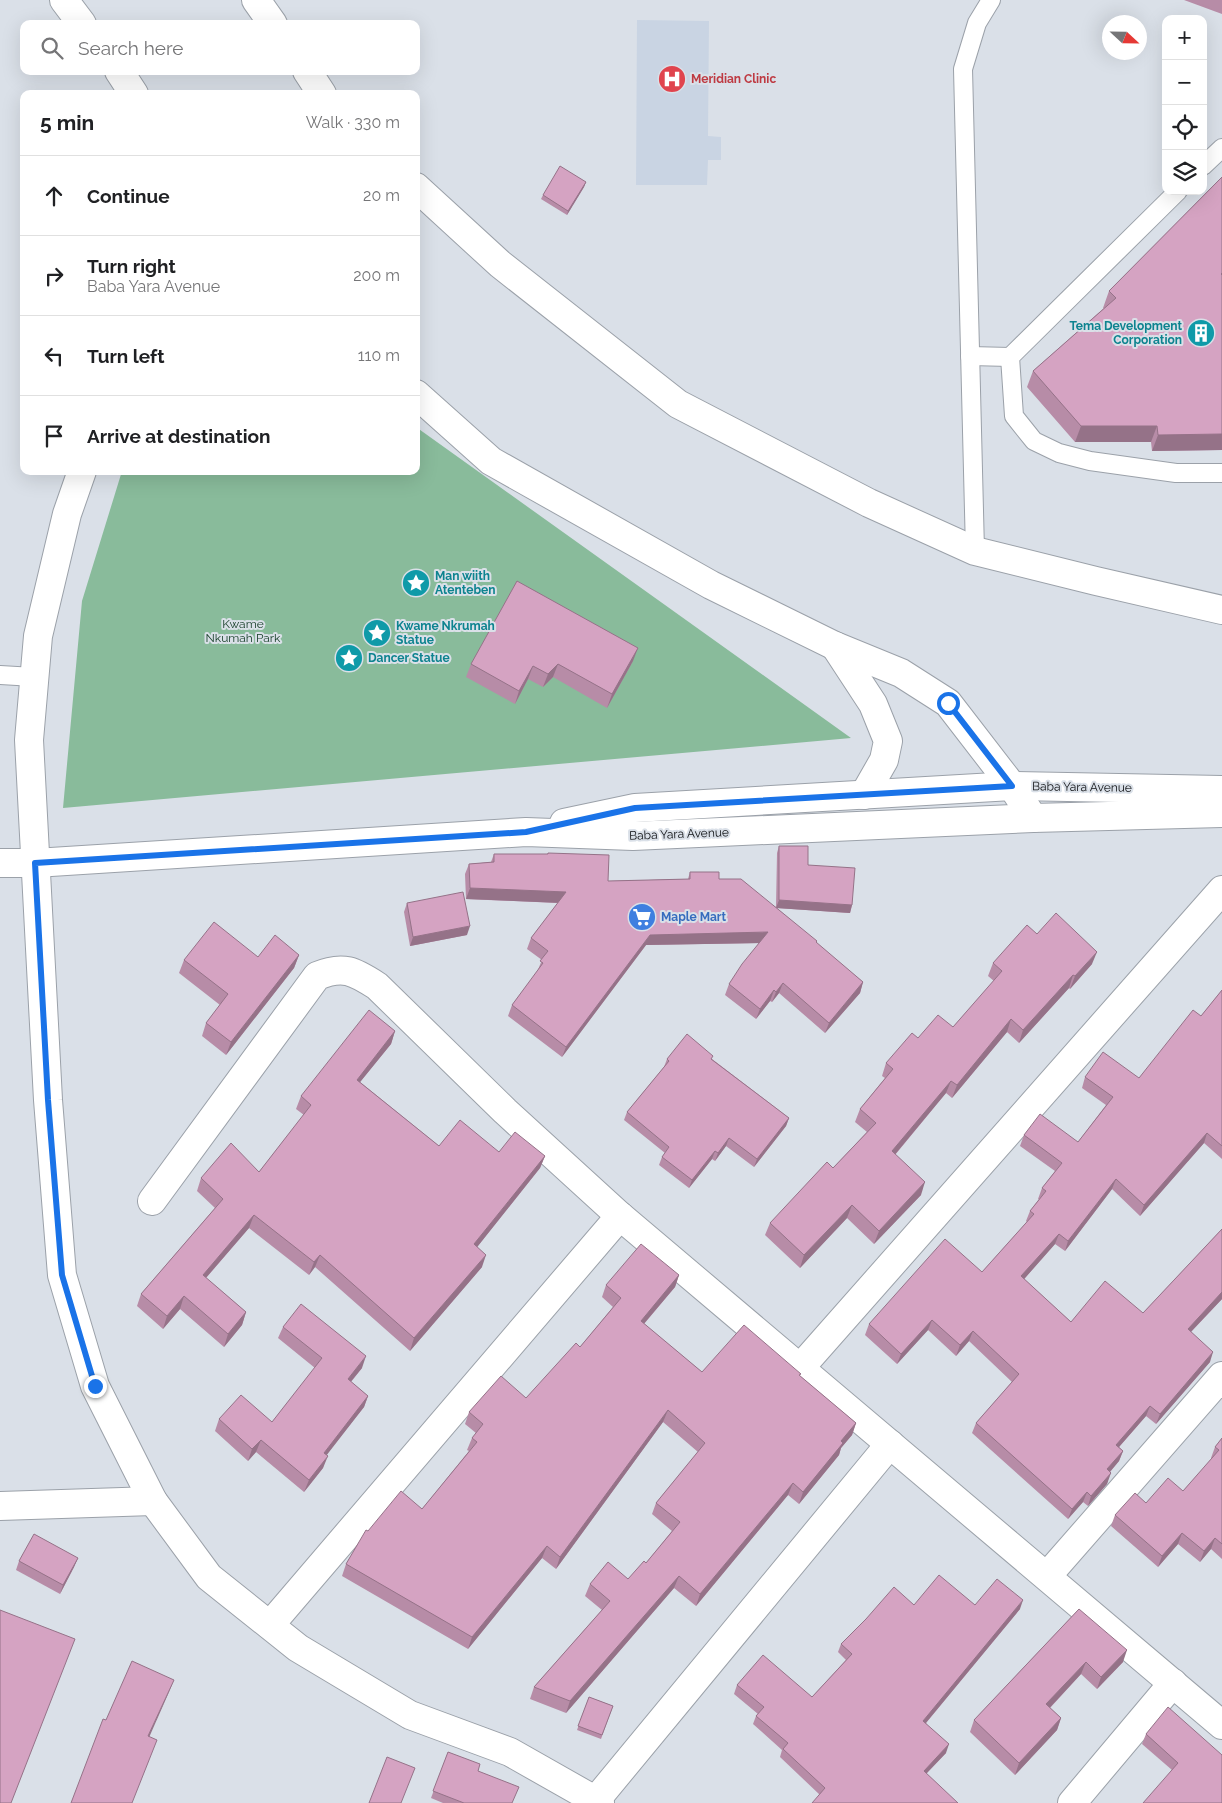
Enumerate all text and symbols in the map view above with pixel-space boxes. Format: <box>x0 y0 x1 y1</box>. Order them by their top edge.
north arrow <box>1102 15 1147 60</box>
map controls <box>1162 15 1207 195</box>
button: + <box>1162 15 1207 60</box>
search box <box>20 20 420 75</box>
icon: search <box>38 34 66 62</box>
text: Search here <box>78 37 184 59</box>
button: − <box>1162 60 1207 105</box>
hospital icon: Meridian Clinic <box>657 64 687 94</box>
place label: Meridian Clinic <box>691 72 776 86</box>
button: locate <box>1162 105 1207 150</box>
text: 5 min <box>40 110 94 135</box>
text: Walk · 330 m <box>306 113 400 132</box>
button: layers <box>1162 150 1207 195</box>
icon: ahead <box>40 182 68 210</box>
text: Continue <box>87 185 170 207</box>
text: 20 m <box>363 186 400 205</box>
text: Turn right <box>87 255 176 277</box>
icon: right <box>40 262 68 290</box>
text: 200 m <box>353 266 400 285</box>
text: Baba Yara Avenue <box>87 277 220 296</box>
building icon: Tema Development Corporation <box>1186 318 1216 348</box>
place label: Tema Development Corporation <box>1070 319 1182 347</box>
icon: left <box>40 342 68 370</box>
text: Turn left <box>87 345 164 367</box>
text: 110 m <box>358 346 400 365</box>
icon: arrive <box>40 422 68 450</box>
text: Arrive at destination <box>87 425 271 447</box>
place icon: Man wiith Atenteben <box>401 568 431 598</box>
place label: Man wiith Atenteben <box>435 569 495 597</box>
park label: Kwame Nkumah Park <box>206 617 281 645</box>
place icon: Kwame Nkrumah Statue <box>362 618 392 648</box>
place label: Kwame Nkrumah Statue <box>396 619 495 647</box>
place icon: Dancer Statue <box>334 643 364 673</box>
place label: Dancer Statue <box>368 651 450 665</box>
route start <box>937 692 960 715</box>
street label: Baba Yara Avenue <box>1032 779 1132 795</box>
street label: Baba Yara Avenue <box>629 825 729 843</box>
supermarket icon: Maple Mart <box>627 902 657 932</box>
place label: Maple Mart <box>661 910 727 924</box>
route end <box>84 1375 107 1398</box>

